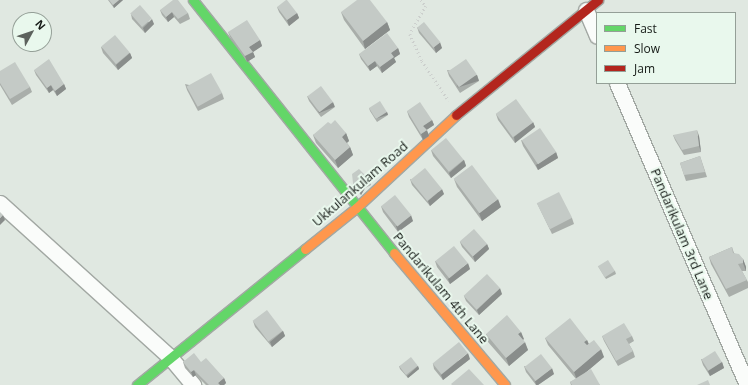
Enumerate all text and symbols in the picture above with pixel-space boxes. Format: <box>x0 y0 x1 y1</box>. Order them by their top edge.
north arrow <box>12 12 52 52</box>
legend <box>596 12 736 84</box>
text: N <box>32 16 49 33</box>
text: Fast <box>634 20 657 37</box>
text: Slow <box>634 40 660 57</box>
text: Jam <box>634 60 655 77</box>
street label: Ukkulankulam Road <box>309 138 411 230</box>
street label: Pandarikulam 3rd Lane <box>647 166 717 302</box>
street label: Pandarikulam 4th Lane <box>390 229 492 347</box>

